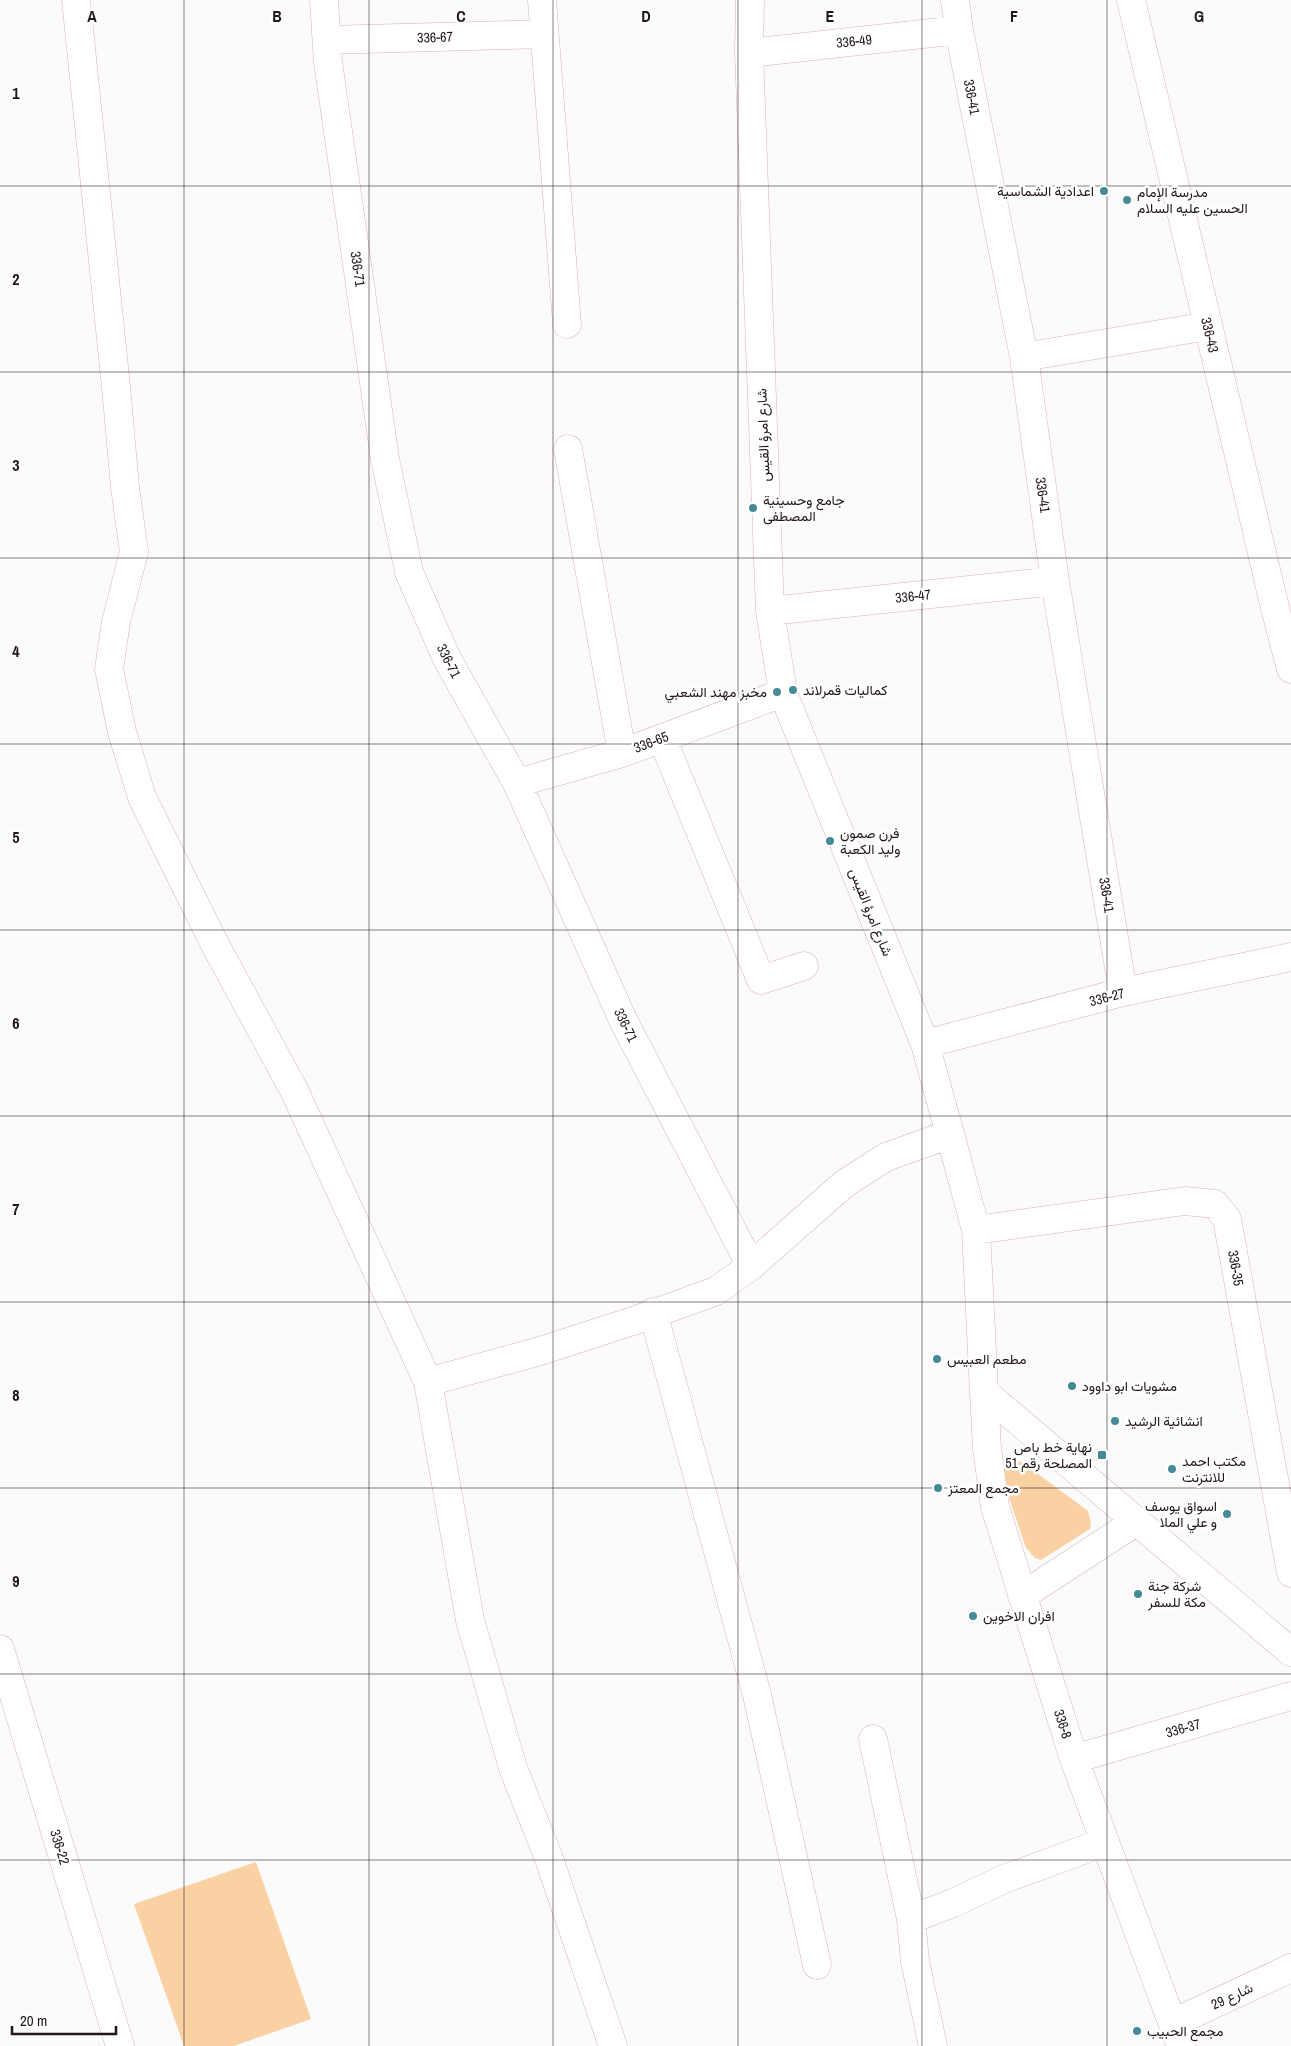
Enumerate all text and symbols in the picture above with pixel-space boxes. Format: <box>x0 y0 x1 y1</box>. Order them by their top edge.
text: A <box>87 5 97 27</box>
text: B <box>272 5 282 27</box>
text: C <box>456 5 466 27</box>
text: D <box>641 5 651 27</box>
text: E <box>826 5 835 27</box>
text: F <box>1010 5 1018 27</box>
text: G <box>1194 5 1204 27</box>
street label: 336-67 <box>417 27 453 47</box>
street label: 336-49 <box>835 30 873 52</box>
street label: 336-41 <box>960 78 984 117</box>
text: 1 <box>12 82 20 104</box>
place label: اعدادية الشماسية <box>997 182 1094 200</box>
place label: مدرسة الإمام الحسين عليه السلام <box>1137 183 1248 217</box>
marker: اعدادية الشماسية <box>1098 185 1110 197</box>
marker: مدرسة الإمام الحسين عليه السلام <box>1121 194 1133 206</box>
street label: 336-71 <box>347 250 369 289</box>
text: 2 <box>12 268 20 290</box>
street label: 336-43 <box>1197 316 1223 354</box>
street label: شارع امرؤ القيس <box>752 388 776 482</box>
text: 3 <box>12 454 20 476</box>
street label: 336-41 <box>1032 476 1054 515</box>
place label: جامع وحسينية المصطفى <box>763 491 845 525</box>
marker: جامع وحسينية المصطفى <box>747 502 759 514</box>
street label: 336-47 <box>894 585 932 607</box>
text: 4 <box>12 640 20 662</box>
street label: 336-71 <box>433 641 465 682</box>
place label: كماليات قمرلاند <box>803 681 887 699</box>
place label: مخبز مهند الشعبي <box>664 683 767 704</box>
marker: كماليات قمرلاند <box>787 684 799 696</box>
marker: مخبز مهند الشعبي <box>771 686 783 698</box>
street label: 336-65 <box>631 727 671 757</box>
place label: فرن صمون وليد الكعبة <box>840 824 901 858</box>
text: 5 <box>12 826 20 848</box>
marker: فرن صمون وليد الكعبة <box>824 835 836 847</box>
street label: شارع امرؤ القيس <box>843 865 897 959</box>
street label: 336-41 <box>1095 876 1119 915</box>
street label: 336-27 <box>1087 984 1127 1010</box>
street label: 336-71 <box>610 1005 642 1046</box>
text: 6 <box>12 1012 20 1034</box>
text: 7 <box>12 1198 20 1220</box>
street label: 336-35 <box>1224 1249 1248 1287</box>
place label: مطعم العبيس <box>947 1350 1027 1368</box>
marker: مطعم العبيس <box>931 1353 943 1365</box>
place label: مشويات ابو داوود <box>1082 1377 1177 1395</box>
marker: مشويات ابو داوود <box>1066 1380 1078 1392</box>
text: 8 <box>12 1384 20 1406</box>
place label: انشائية الرشيد <box>1125 1412 1203 1430</box>
marker: انشائية الرشيد <box>1109 1415 1121 1427</box>
place label: نهاية خط باص المصلحة رقم 51 <box>1005 1438 1092 1472</box>
marker: نهاية خط باص المصلحة رقم 51 <box>1096 1449 1108 1461</box>
place label: مكتب احمد للانترنت <box>1182 1452 1246 1486</box>
marker: مكتب احمد للانترنت <box>1166 1463 1178 1475</box>
place label: مجمع المعتز <box>947 1479 1019 1499</box>
marker: مجمع المعتز <box>932 1482 944 1494</box>
place label: اسواق يوسف و علي الملا <box>1145 1497 1217 1534</box>
marker: اسواق يوسف و علي الملا <box>1221 1508 1233 1520</box>
text: 9 <box>12 1570 20 1592</box>
place label: شركة جنة مكة للسفر <box>1147 1577 1206 1611</box>
marker: شركة جنة مكة للسفر <box>1132 1588 1144 1600</box>
place label: افران الاخوين <box>983 1607 1055 1625</box>
marker: افران الاخوين <box>967 1610 979 1622</box>
street label: 336-8 <box>1050 1707 1076 1741</box>
street label: 336-37 <box>1163 1714 1203 1742</box>
street label: 336-22 <box>46 1827 74 1867</box>
street label: شارع 29 <box>1208 1979 1257 2015</box>
scale bar <box>12 2004 116 2036</box>
text: 20 m <box>20 2010 47 2031</box>
place label: مجمع الحبيب <box>1147 2022 1223 2042</box>
marker: مجمع الحبيب <box>1131 2025 1143 2037</box>

